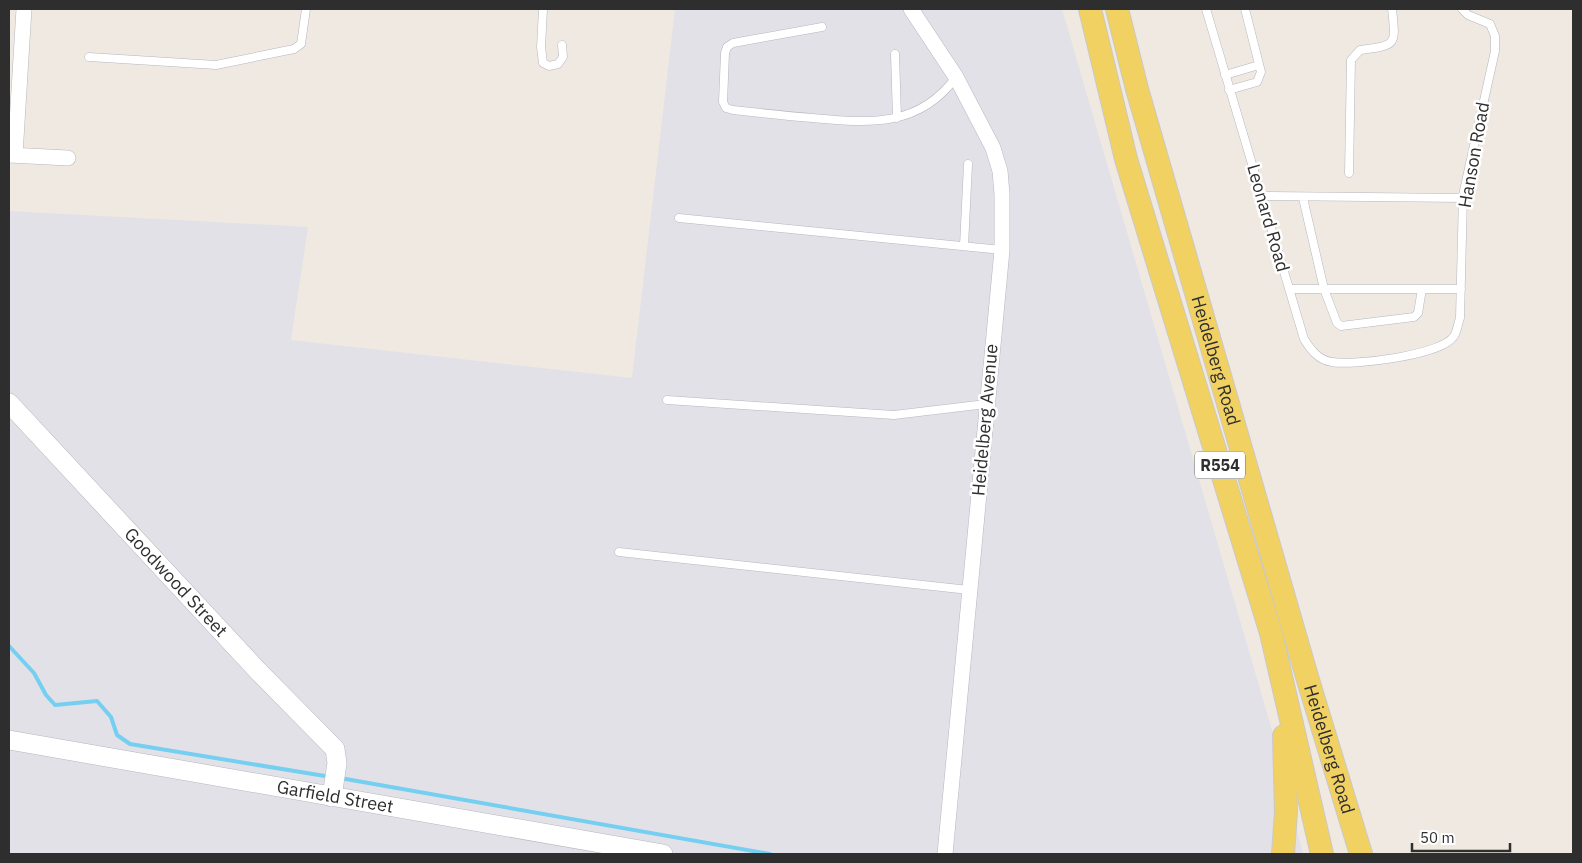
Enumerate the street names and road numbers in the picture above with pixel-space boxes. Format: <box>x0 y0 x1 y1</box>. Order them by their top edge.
street label: Hanson Road <box>1453 100 1494 210</box>
street label: Leonard Road <box>1242 161 1295 274</box>
street label: Heidelberg Road <box>1186 293 1246 428</box>
street label: Heidelberg Avenue <box>966 343 1003 497</box>
road number: R554 <box>1195 452 1245 478</box>
street label: Goodwood Street <box>120 523 233 642</box>
street label: Heidelberg Road <box>1299 682 1360 817</box>
street label: Garfield Street <box>275 775 395 818</box>

